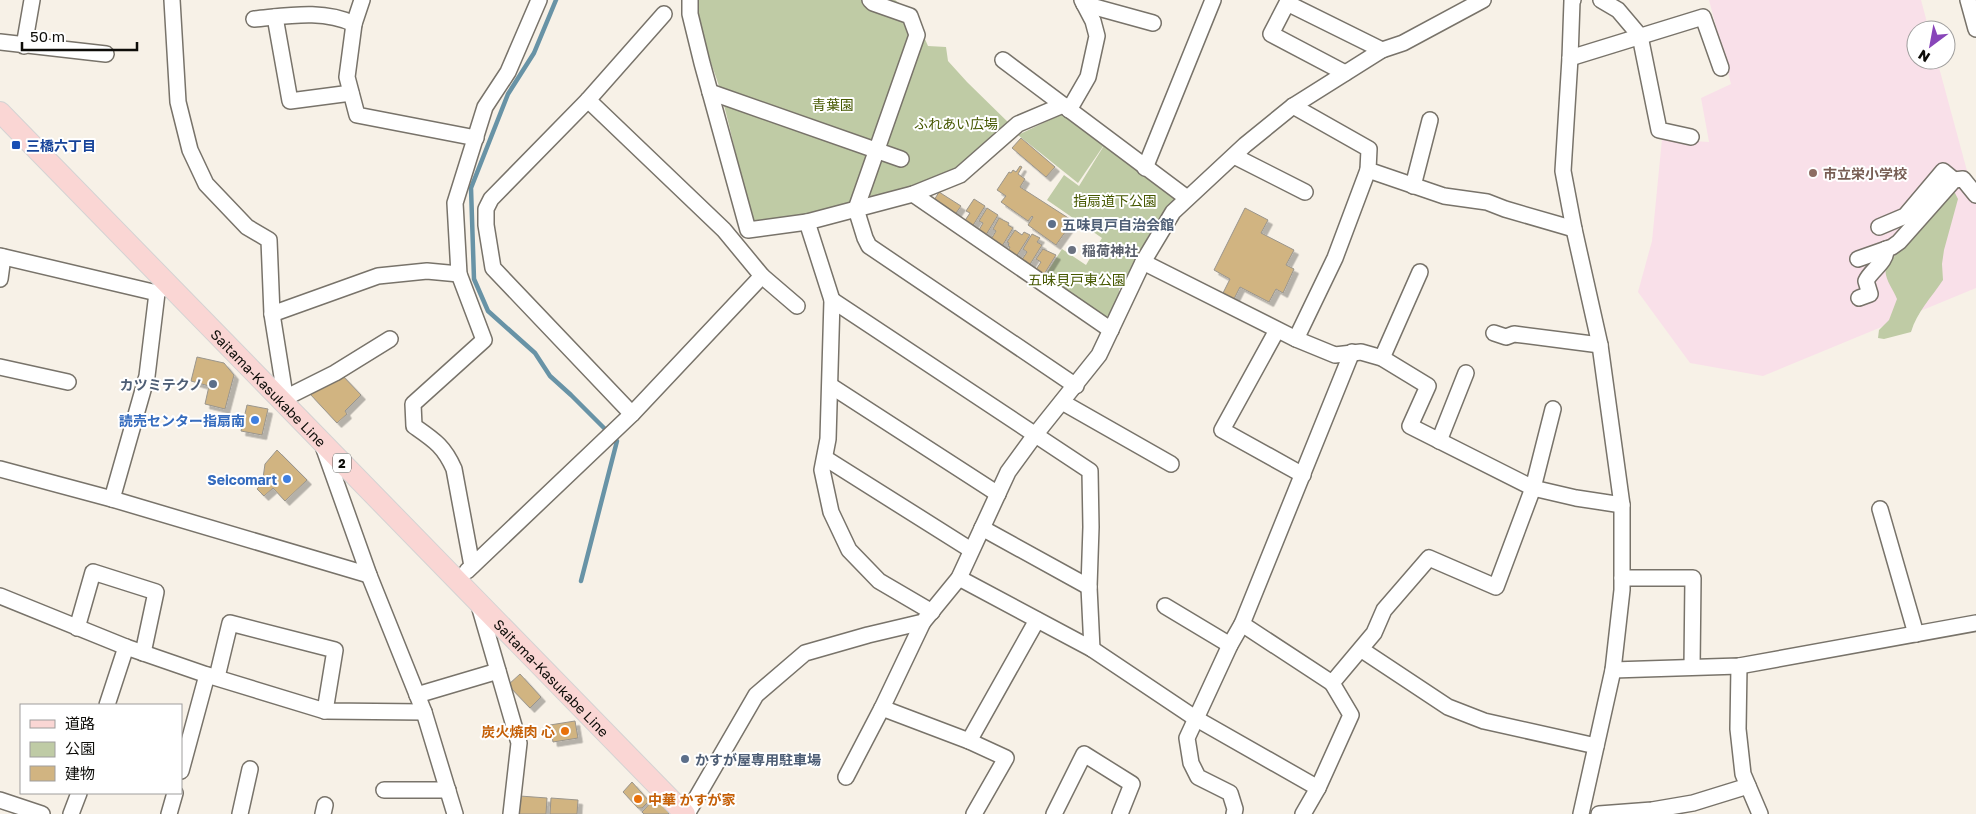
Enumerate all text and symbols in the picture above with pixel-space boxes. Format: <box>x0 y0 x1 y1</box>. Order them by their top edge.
scale bar <box>22 20 138 52</box>
north arrow <box>1906 20 1956 70</box>
text: 50 m <box>30 27 65 45</box>
text: N <box>1915 46 1933 66</box>
park label: 青葉園 <box>812 96 854 113</box>
park label: ふれあい広場 <box>914 115 998 132</box>
place label: 三橋六丁目 <box>26 137 96 154</box>
marker: 三橋六丁目 <box>10 139 22 151</box>
place label: 市立栄小学校 <box>1823 165 1907 182</box>
marker: 市立栄小学校 <box>1807 167 1819 179</box>
park label: 指扇道下公園 <box>1073 192 1157 209</box>
place label: 五味貝戸自治会館 <box>1062 216 1174 233</box>
marker: 五味貝戸自治会館 <box>1046 218 1058 230</box>
place label: 稲荷神社 <box>1082 242 1138 259</box>
marker: 稲荷神社 <box>1066 244 1078 256</box>
park label: 五味貝戸東公園 <box>1028 271 1126 288</box>
street label: Saitama-Kasukabe Line <box>208 325 330 450</box>
place label: カツミテクノ <box>120 376 203 393</box>
marker: カツミテクノ <box>207 378 219 390</box>
place label: 読売センター指扇南 <box>119 412 245 429</box>
marker: 読売センター指扇南 <box>249 414 261 426</box>
road number: 2 <box>333 453 351 472</box>
place label: Seicomart <box>207 471 277 488</box>
marker: Seicomart <box>281 473 293 485</box>
street label: Saitama-Kasukabe Line <box>491 615 613 740</box>
legend <box>20 704 182 794</box>
text: 道路 <box>65 714 95 732</box>
place label: 炭火焼肉 心 <box>482 723 555 740</box>
marker: 炭火焼肉 心 <box>559 725 571 737</box>
text: 公園 <box>65 739 95 757</box>
place label: かすが屋専用駐車場 <box>695 751 821 768</box>
marker: かすが屋専用駐車場 <box>679 753 691 765</box>
text: 建物 <box>65 764 95 782</box>
place label: 中華 かすが家 <box>648 791 736 808</box>
marker: 中華 かすが家 <box>632 793 644 805</box>

